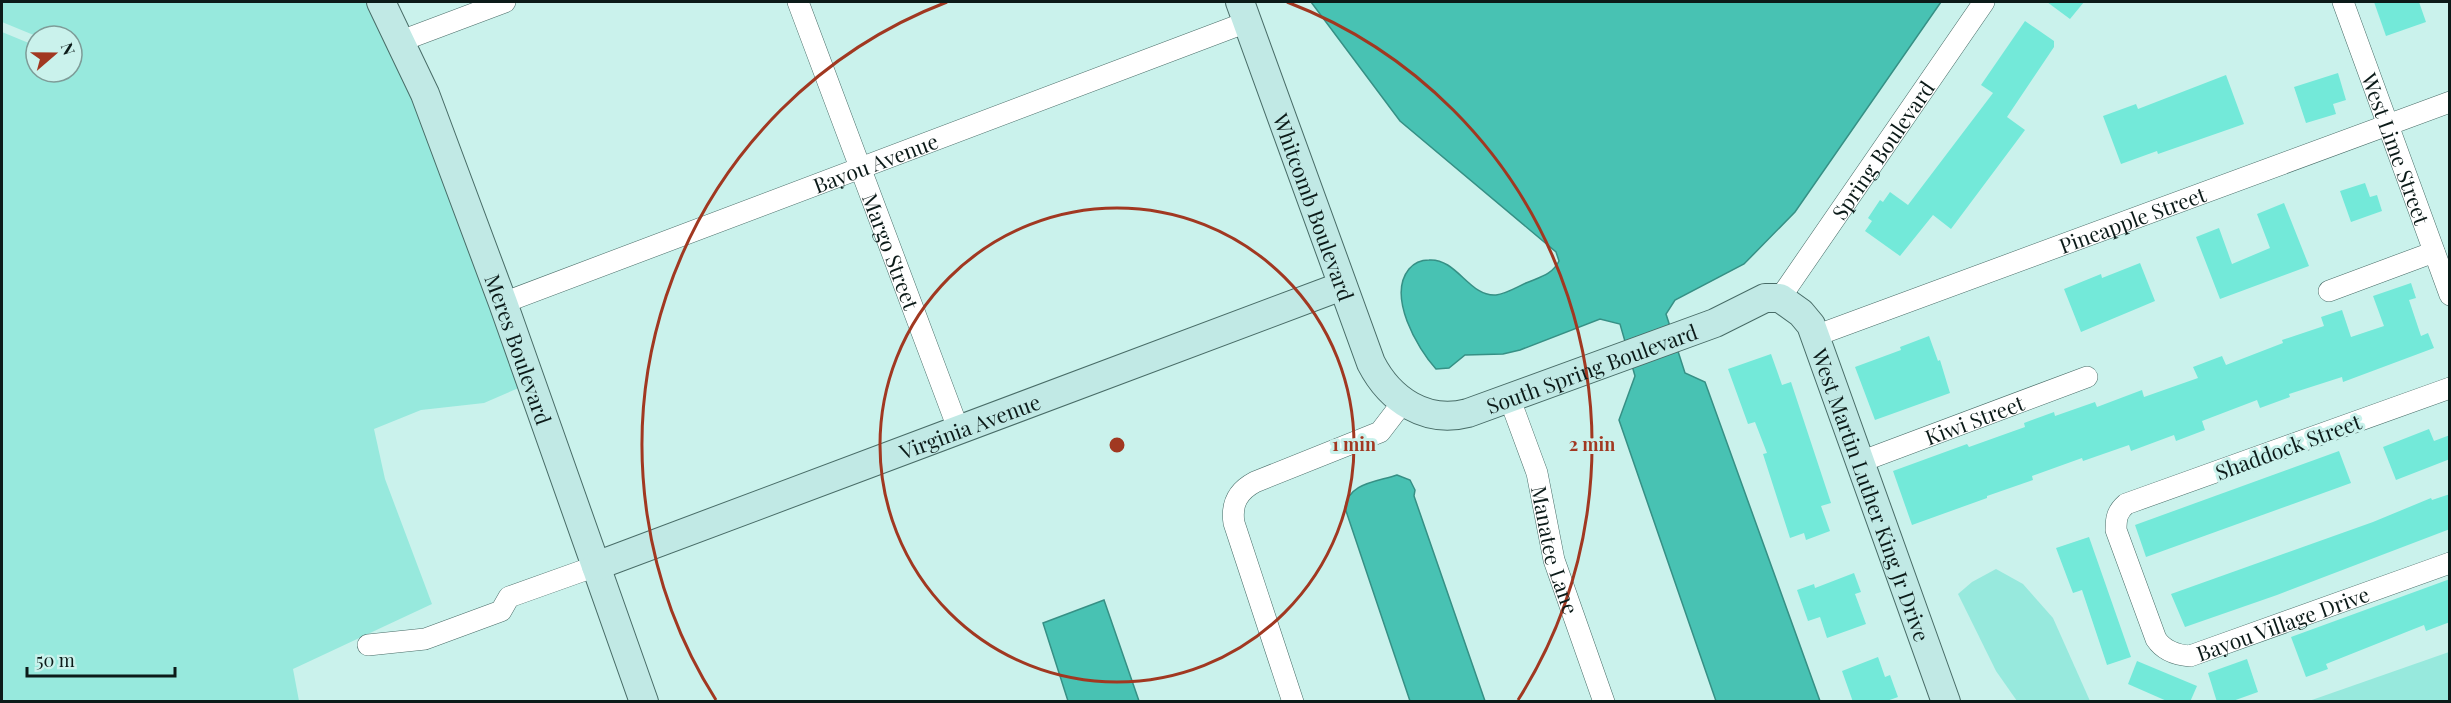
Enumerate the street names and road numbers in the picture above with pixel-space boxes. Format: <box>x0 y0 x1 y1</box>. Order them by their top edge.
street label: West Lime Street <box>2356 68 2437 229</box>
street label: Spring Boulevard <box>1824 75 1940 225</box>
street label: Whitcomb Boulevard <box>1267 109 1361 304</box>
street label: Bayou Avenue <box>809 126 942 199</box>
street label: Pineapple Street <box>2055 179 2210 259</box>
street label: Margo Street <box>857 189 926 314</box>
street label: Meres Boulevard <box>479 270 559 428</box>
street label: South Spring Boulevard <box>1482 317 1701 419</box>
street label: West Martin Luther King Jr Drive <box>1806 344 1937 645</box>
street label: Virginia Avenue <box>894 387 1044 465</box>
street label: Kiwi Street <box>1921 388 2028 451</box>
street label: Shaddock Street <box>2211 406 2365 485</box>
street label: Manatee Lane <box>1526 483 1586 618</box>
street label: Bayou Village Drive <box>2192 579 2373 667</box>

